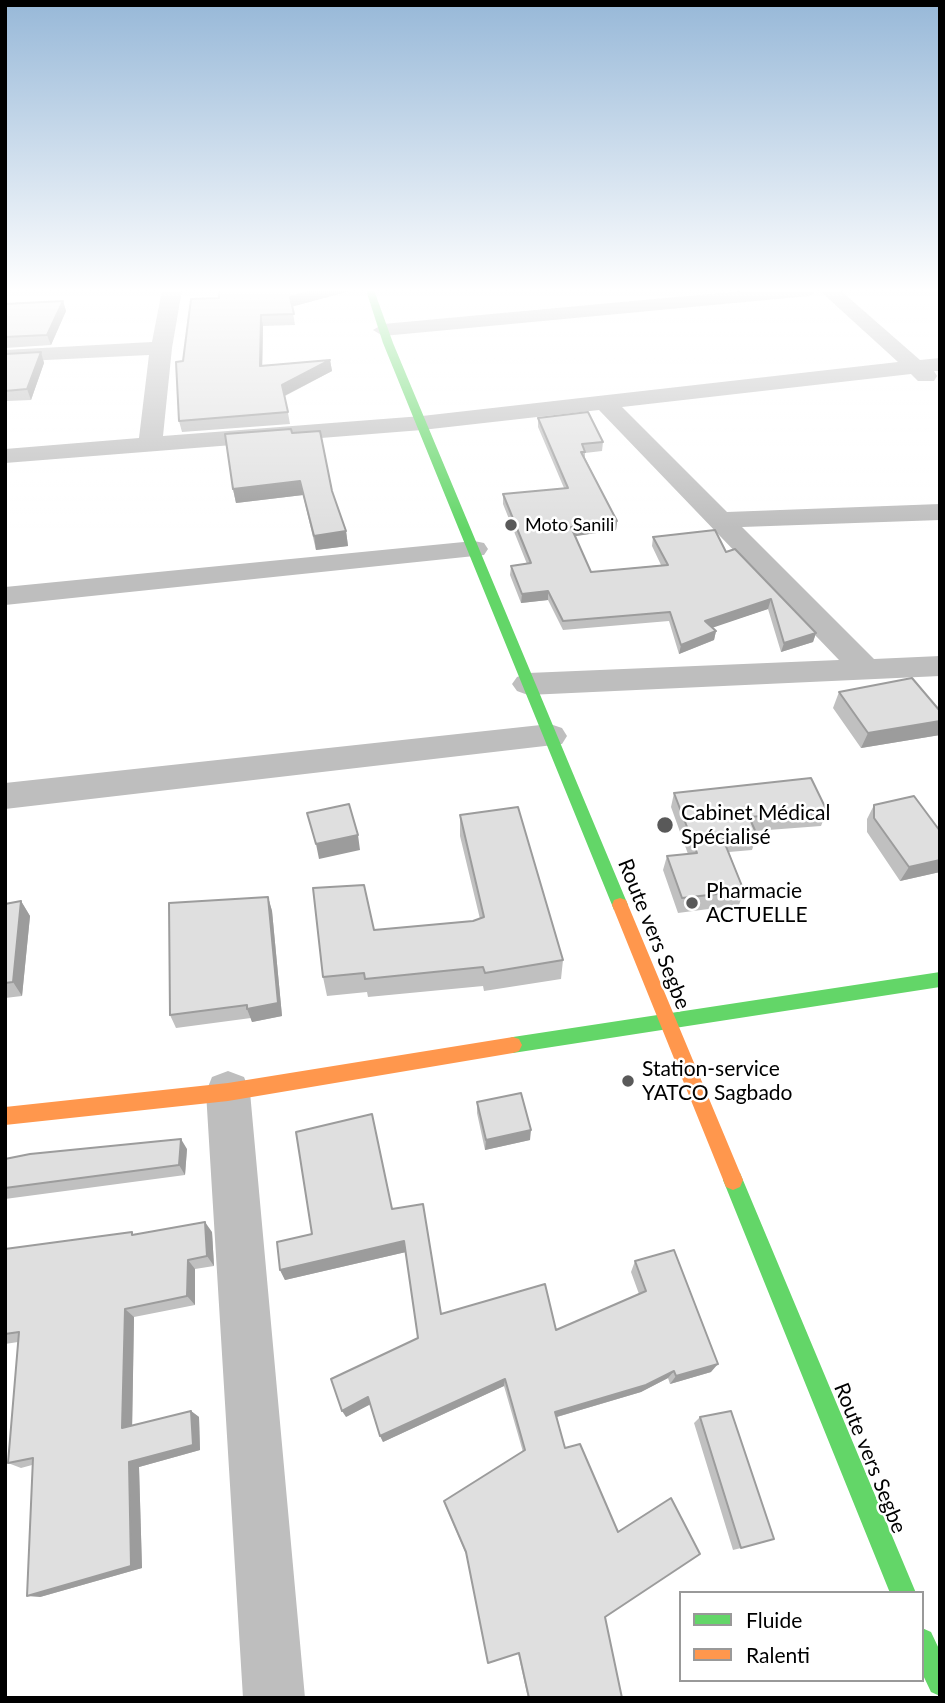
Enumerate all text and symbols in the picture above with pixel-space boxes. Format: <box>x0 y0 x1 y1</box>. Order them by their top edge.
place label: Moto Sanili <box>525 514 614 536</box>
marker: Moto Sanili <box>503 517 519 533</box>
place label: Cabinet Médical Spécialisé <box>681 800 830 850</box>
marker: Cabinet Médical Spécialisé <box>655 815 675 835</box>
street label: Route vers Segbe <box>612 855 696 1013</box>
place label: Pharmacie ACTUELLE <box>706 878 808 928</box>
marker: Pharmacie ACTUELLE <box>684 895 700 911</box>
place label: Station-service YATCO Sagbado <box>642 1056 792 1106</box>
marker: Station-service YATCO Sagbado <box>620 1073 636 1089</box>
street label: Route vers Segbe <box>828 1379 912 1537</box>
legend <box>679 1591 924 1682</box>
text: Fluide <box>746 1607 802 1632</box>
text: Ralenti <box>746 1642 810 1667</box>

